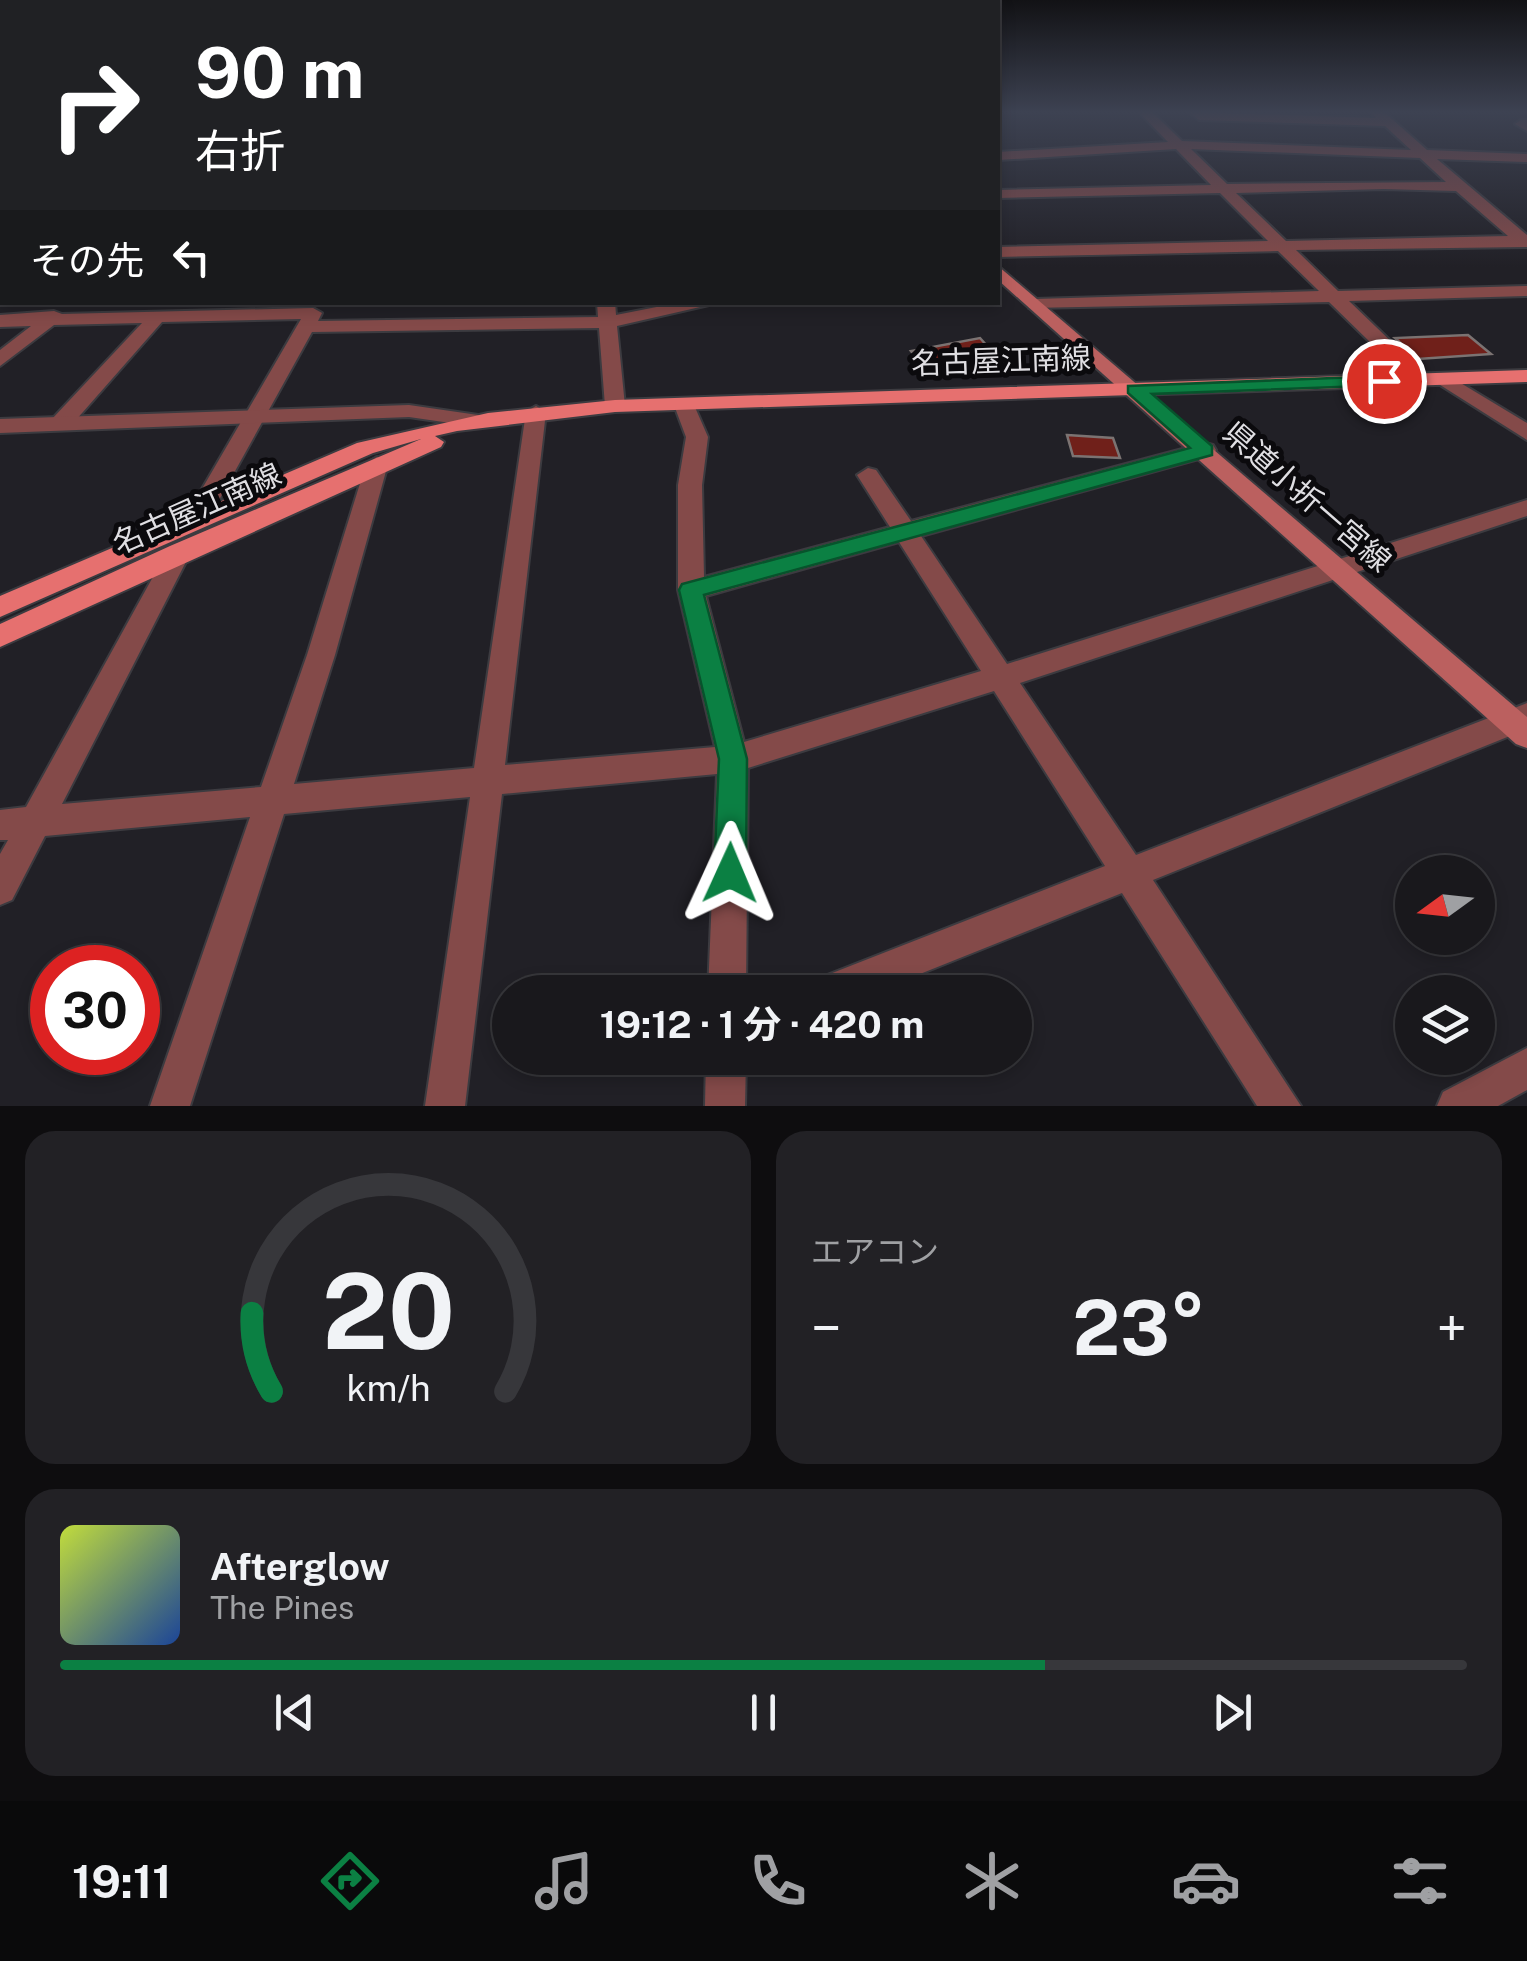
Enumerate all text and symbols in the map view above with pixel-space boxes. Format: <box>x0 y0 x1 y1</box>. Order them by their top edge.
text: 90 m <box>195 31 365 114</box>
icon: right <box>30 40 160 170</box>
text: 右折 <box>195 124 285 177</box>
icon: left <box>164 230 219 285</box>
text: その先 <box>30 238 144 283</box>
street label: 名古屋江南線 <box>910 339 1092 381</box>
pin <box>1342 339 1427 424</box>
icon: arrive <box>1357 354 1412 409</box>
street label: 県道小折一宮線 <box>1217 414 1399 579</box>
street label: 名古屋江南線 <box>107 455 286 561</box>
position arrow <box>678 821 782 925</box>
north arrow <box>1395 855 1495 955</box>
map controls <box>1395 855 1495 1075</box>
speed limit sign: 30 <box>30 945 160 1075</box>
button: layers <box>1395 975 1495 1075</box>
text: 19:12 · 1 分 · 420 m <box>600 1002 924 1047</box>
text: エアコン <box>811 1233 939 1270</box>
text: 20 <box>321 1250 455 1372</box>
text: 23° <box>1072 1284 1206 1372</box>
text: − <box>811 1296 842 1360</box>
text: + <box>1437 1296 1467 1360</box>
text: km/h <box>346 1367 430 1409</box>
text: Afterglow <box>210 1544 390 1589</box>
text: The Pines <box>210 1589 354 1626</box>
icon: previous <box>267 1685 322 1740</box>
icon: pause <box>736 1685 791 1740</box>
icon: next <box>1205 1685 1260 1740</box>
icon: directions <box>315 1846 385 1916</box>
icon: music <box>529 1846 599 1916</box>
icon: phone <box>743 1846 813 1916</box>
icon: climate <box>957 1846 1027 1916</box>
icon: car <box>1171 1846 1241 1916</box>
icon: filters <box>1385 1846 1455 1916</box>
text: 19:11 <box>72 1855 172 1908</box>

